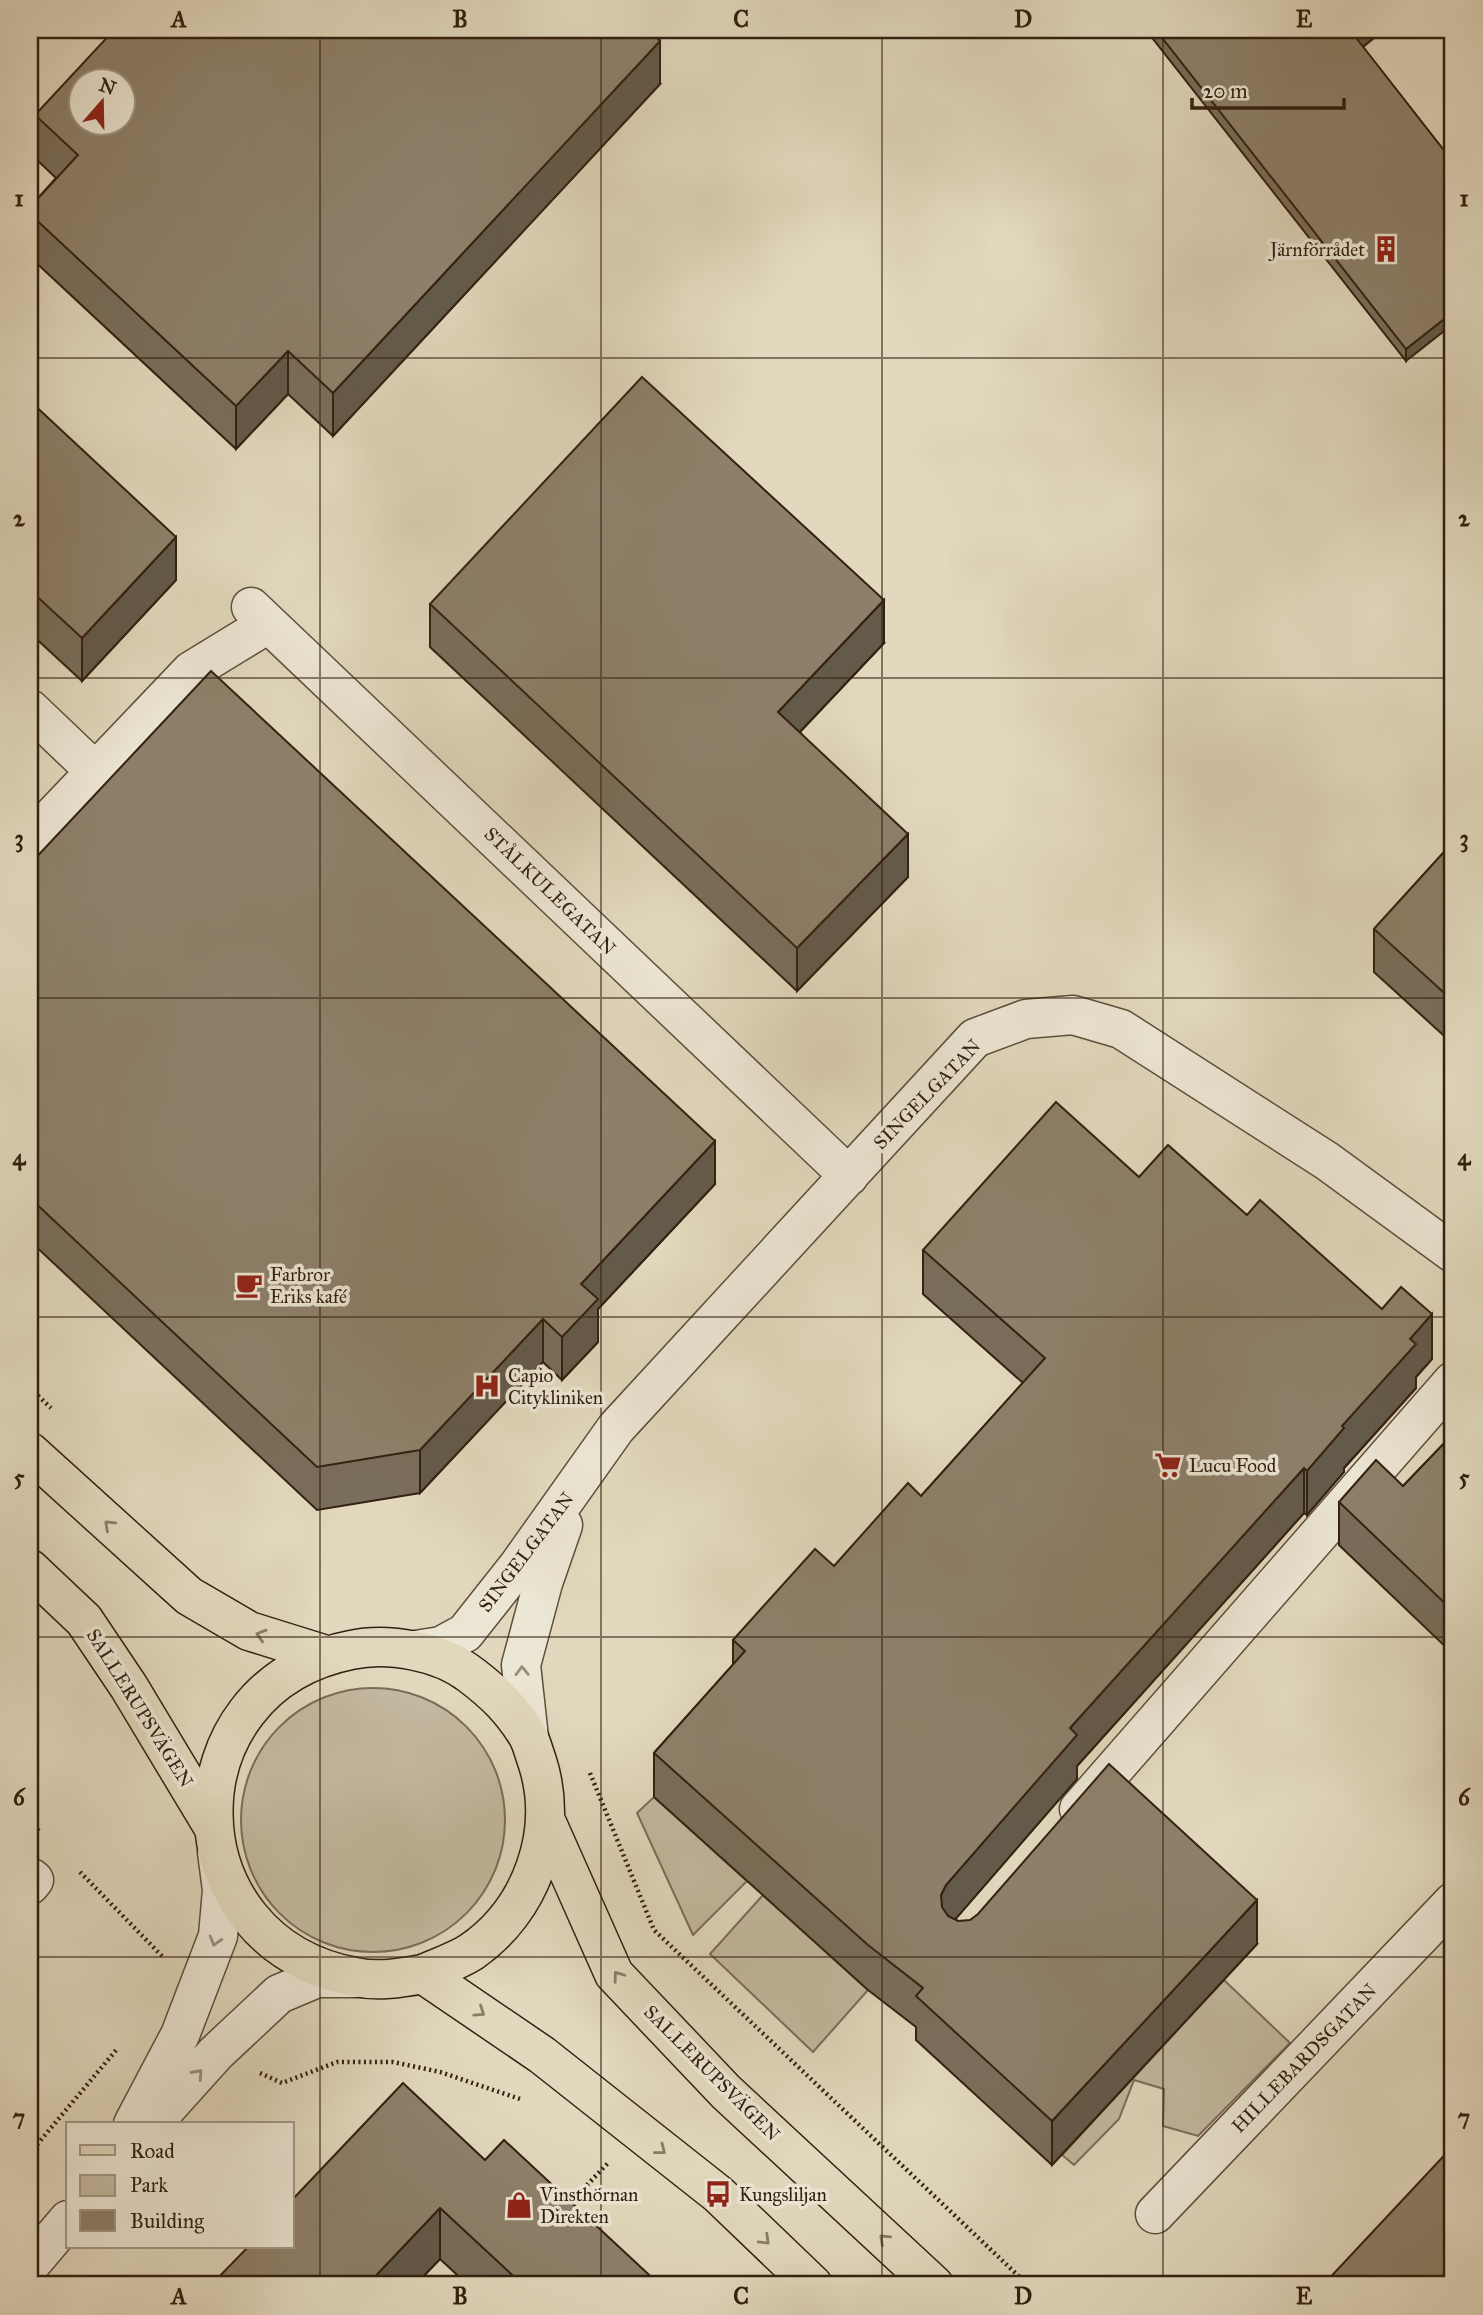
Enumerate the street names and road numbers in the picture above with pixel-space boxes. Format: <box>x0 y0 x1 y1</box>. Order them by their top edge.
street label: STÅLKULEGATAN <box>479 822 621 960</box>
street label: SINGELGATAN <box>869 1034 985 1154</box>
street label: SINGELGATAN <box>473 1487 579 1617</box>
street label: SALLERUPSVÄGEN <box>82 1624 198 1792</box>
street label: HILLEBARDSGATAN <box>1227 1979 1381 2137</box>
street label: SALLERUPSVÄGEN <box>639 2000 785 2146</box>

